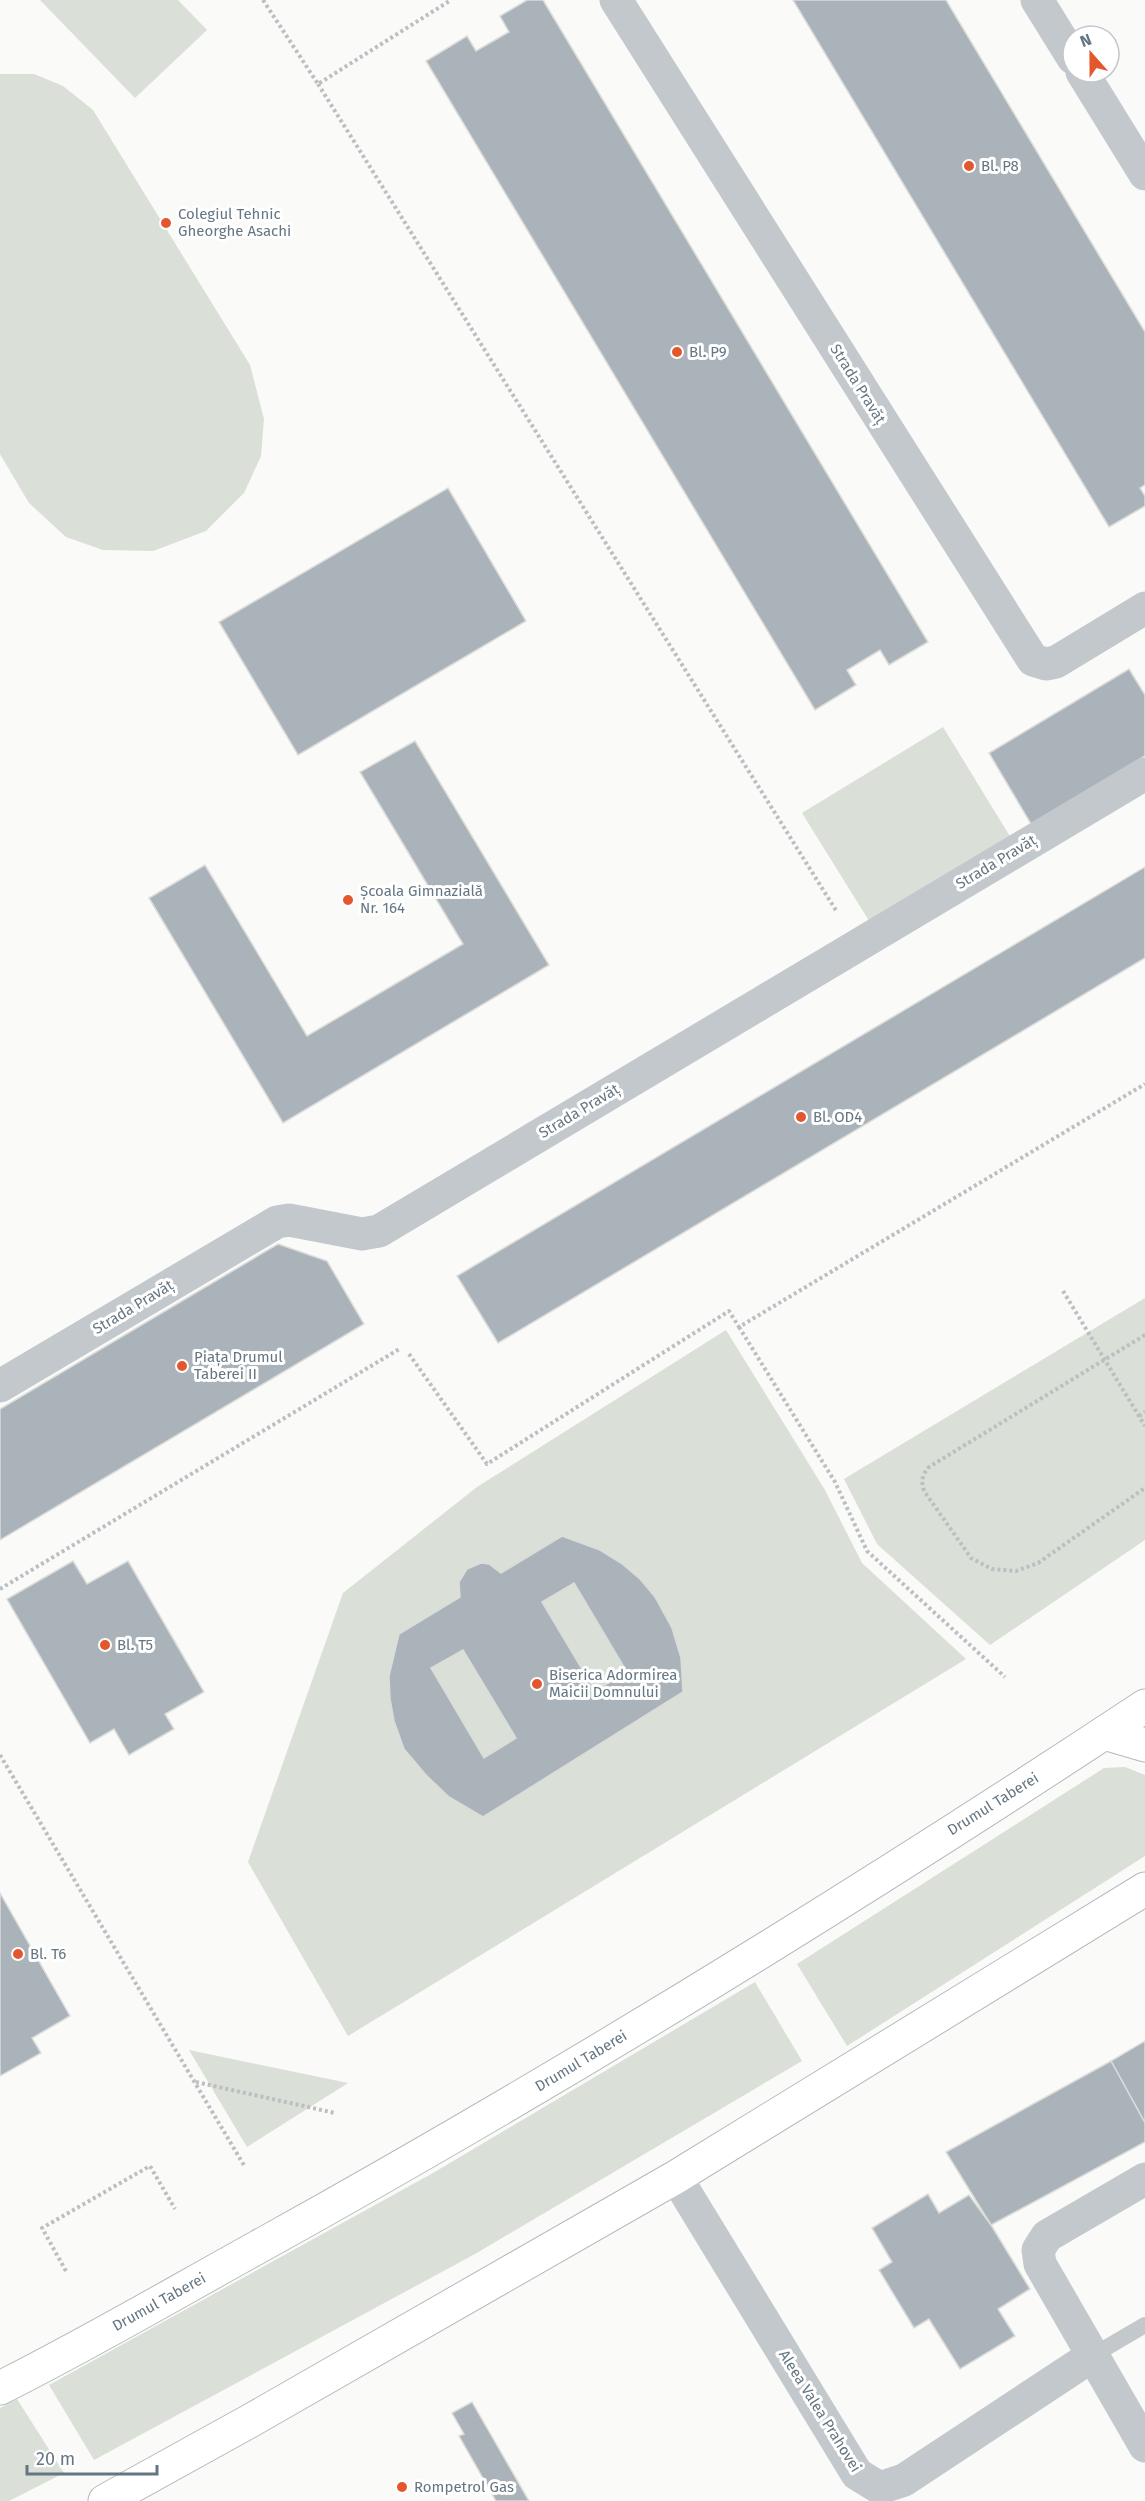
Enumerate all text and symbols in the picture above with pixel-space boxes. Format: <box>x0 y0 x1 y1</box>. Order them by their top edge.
north arrow <box>1061 24 1121 84</box>
text: N <box>1077 30 1094 51</box>
place label: Bl. P8 <box>981 157 1019 175</box>
marker: Bl. P8 <box>962 159 976 173</box>
place label: Colegiul Tehnic Gheorghe Asachi <box>178 205 291 240</box>
marker: Colegiul Tehnic Gheorghe Asachi <box>159 216 173 230</box>
street label: Strada Pravăț <box>826 341 890 428</box>
place label: Bl. P9 <box>689 343 727 361</box>
marker: Bl. P9 <box>670 345 684 359</box>
street label: Strada Pravăț <box>953 831 1040 894</box>
place label: Școala Gimnazială Nr. 164 <box>360 882 483 917</box>
marker: Școala Gimnazială Nr. 164 <box>341 893 355 907</box>
street label: Strada Pravăț <box>536 1080 623 1143</box>
place label: Bl. OD4 <box>813 1108 862 1126</box>
marker: Bl. OD4 <box>794 1110 808 1124</box>
street label: Strada Pravăț <box>90 1276 177 1339</box>
place label: Piața Drumul Taberei II <box>194 1348 283 1383</box>
marker: Piața Drumul Taberei II <box>175 1359 189 1373</box>
place label: Bl. T5 <box>117 1636 153 1654</box>
marker: Bl. T5 <box>98 1638 112 1652</box>
place label: Biserica Adormirea Maicii Domnului <box>549 1666 677 1701</box>
marker: Biserica Adormirea Maicii Domnului <box>530 1677 544 1691</box>
street label: Drumul Taberei <box>944 1769 1042 1839</box>
place label: Bl. T6 <box>30 1945 66 1963</box>
marker: Bl. T6 <box>11 1947 25 1961</box>
street label: Drumul Taberei <box>532 2026 630 2096</box>
street label: Drumul Taberei <box>109 2269 209 2335</box>
street label: Aleea Valea Prahovei <box>775 2347 865 2475</box>
scale bar <box>27 2438 158 2476</box>
text: 20 m <box>36 2448 75 2470</box>
place label: Rompetrol Gas <box>414 2478 514 2496</box>
marker: Rompetrol Gas <box>395 2480 409 2494</box>

